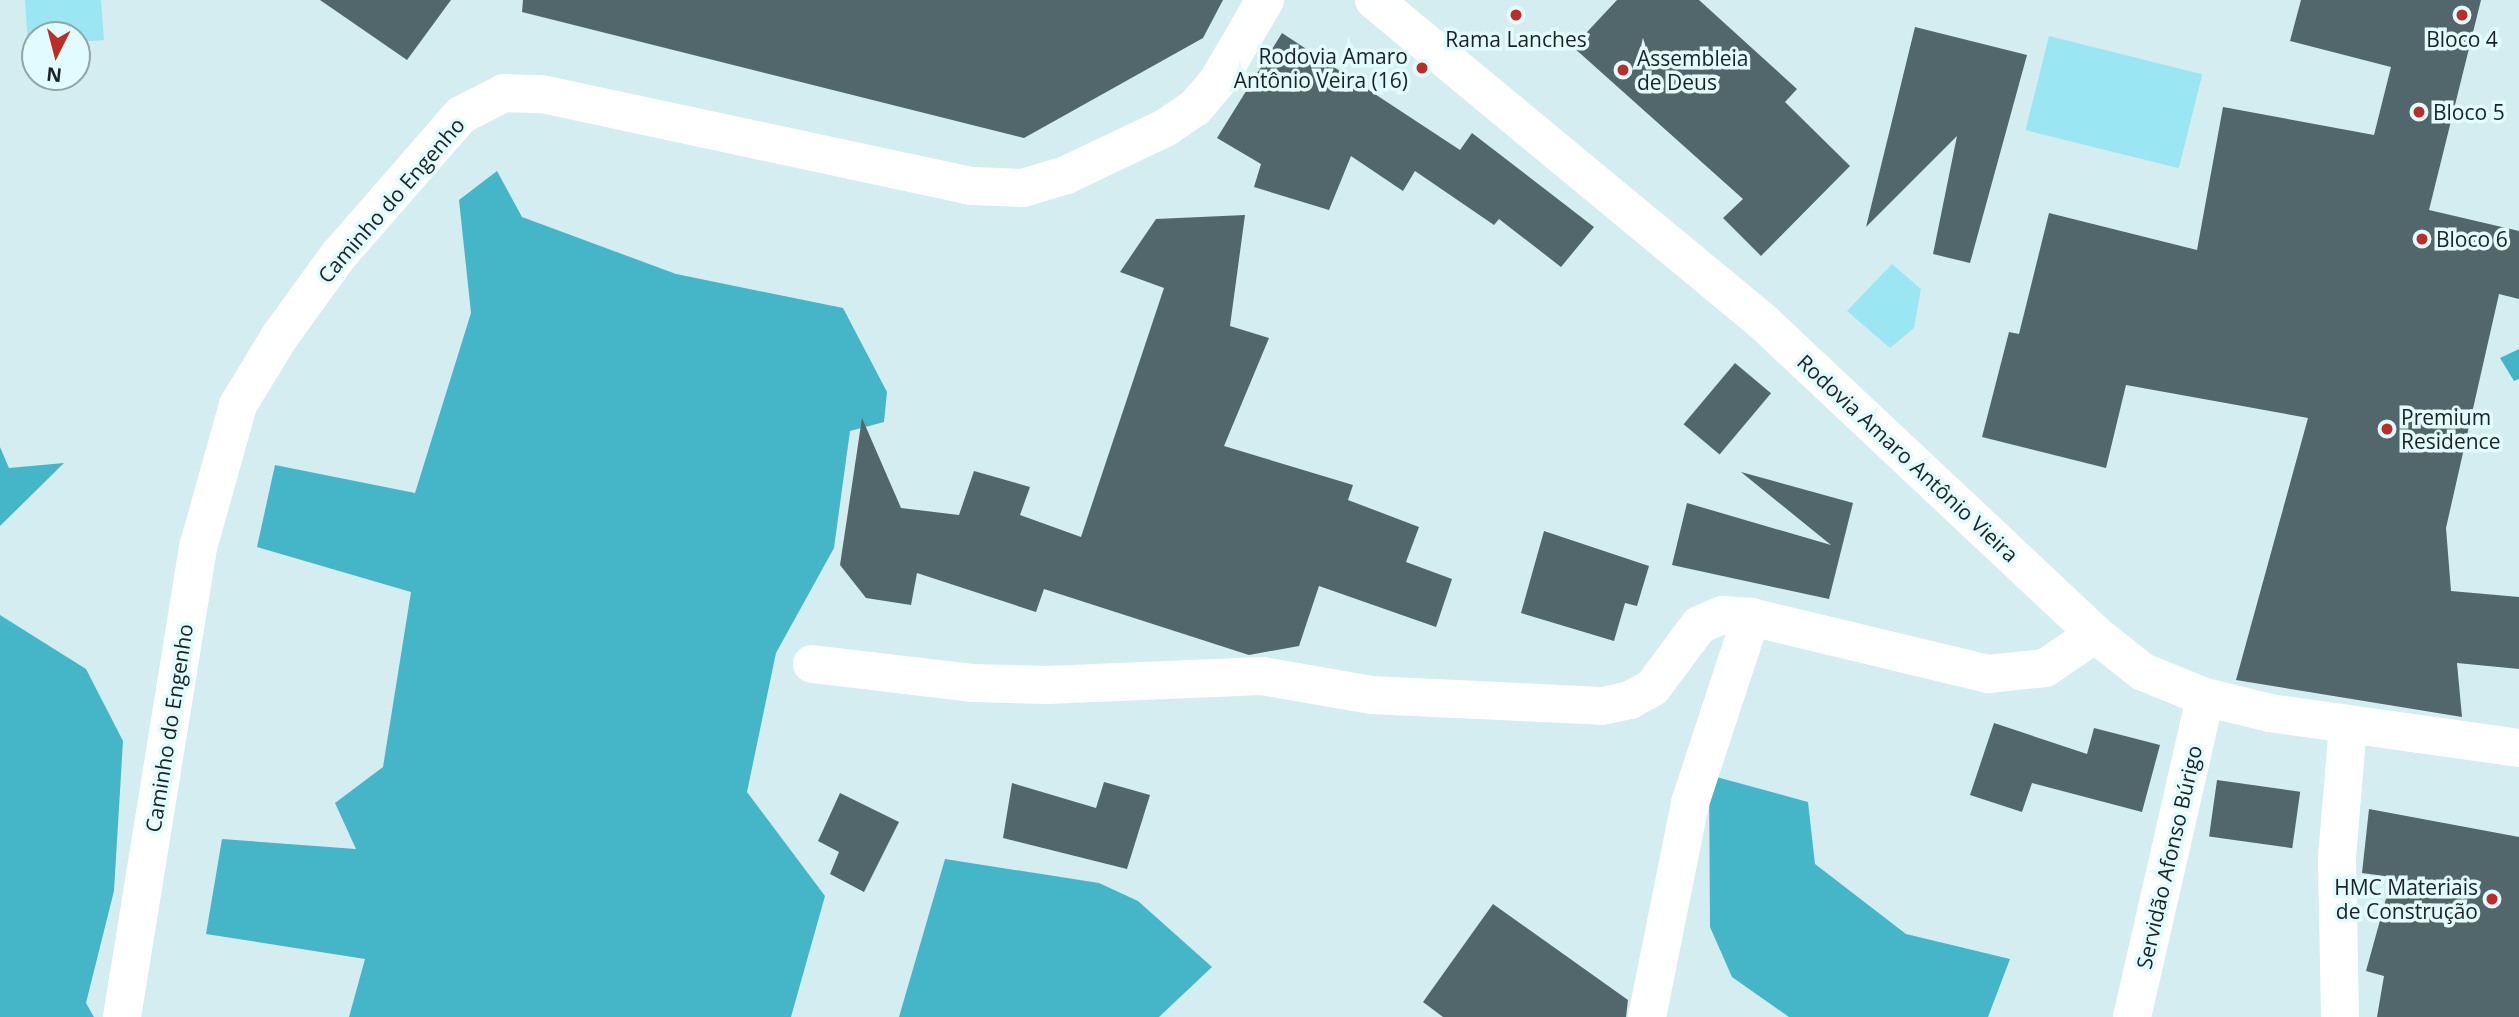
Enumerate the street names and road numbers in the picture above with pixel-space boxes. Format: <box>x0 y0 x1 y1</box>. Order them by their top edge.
street label: Caminho do Engenho <box>312 112 470 288</box>
street label: Rodovia Amaro Antônio Vieira <box>1792 349 2024 567</box>
street label: Caminho do Engenho <box>140 622 198 834</box>
street label: Servidão Afonso Búrigo <box>2131 743 2207 971</box>

